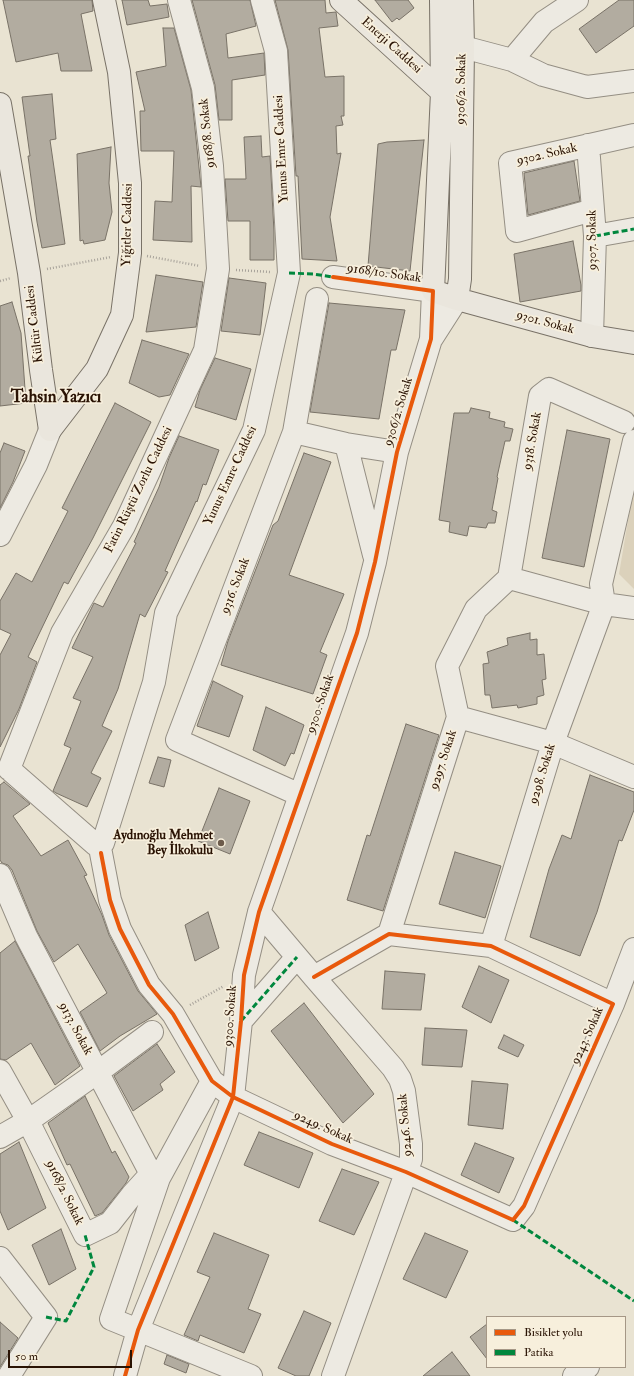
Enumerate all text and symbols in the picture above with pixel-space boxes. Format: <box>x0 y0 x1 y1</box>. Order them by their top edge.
street label: Enerji Caddesi <box>357 15 425 77</box>
street label: 9306/2. Sokak <box>454 53 470 125</box>
street label: Yunus Emre Caddesi <box>271 94 293 204</box>
street label: 9168/8. Sokak <box>197 97 219 169</box>
street label: 9302. Sokak <box>515 141 579 169</box>
street label: Yiğitler Caddesi <box>119 183 137 267</box>
street label: 9307. Sokak <box>585 210 601 270</box>
street label: 9168/10. Sokak <box>346 261 422 287</box>
street label: Kültür Caddesi <box>22 284 48 364</box>
street label: 9301. Sokak <box>514 308 576 338</box>
street label: 9306/2. Sokak <box>381 376 417 448</box>
district label: Tahsin Yazıcı <box>11 388 101 408</box>
street label: 9318. Sokak <box>520 411 546 471</box>
street label: Fatin Rüştü Zorlu Caddesi <box>102 424 176 556</box>
street label: Yunus Emre Caddesi <box>201 424 261 528</box>
street label: 9316. Sokak <box>218 556 254 616</box>
street label: 9300. Sokak <box>304 672 338 736</box>
street label: 9297. Sokak <box>427 728 461 792</box>
street label: 9298. Sokak <box>526 742 560 806</box>
place label: Aydınoğlu Mehmet Bey İlkokulu <box>113 828 213 859</box>
marker: Aydınoğlu Mehmet Bey İlkokulu <box>216 838 226 848</box>
street label: 9300. Sokak <box>221 985 241 1047</box>
street label: 9133. Sokak <box>55 1000 95 1058</box>
street label: 9243. Sokak <box>568 1005 608 1067</box>
street label: 9246. Sokak <box>395 1093 417 1157</box>
street label: 9249. Sokak <box>291 1108 355 1148</box>
street label: 9168/2. Sokak <box>42 1158 86 1228</box>
legend <box>486 1316 626 1368</box>
text: Bisiklet yolu <box>524 1325 583 1340</box>
scale bar <box>10 1342 134 1368</box>
text: Patika <box>524 1345 553 1360</box>
text: 50 m <box>15 1349 38 1364</box>

